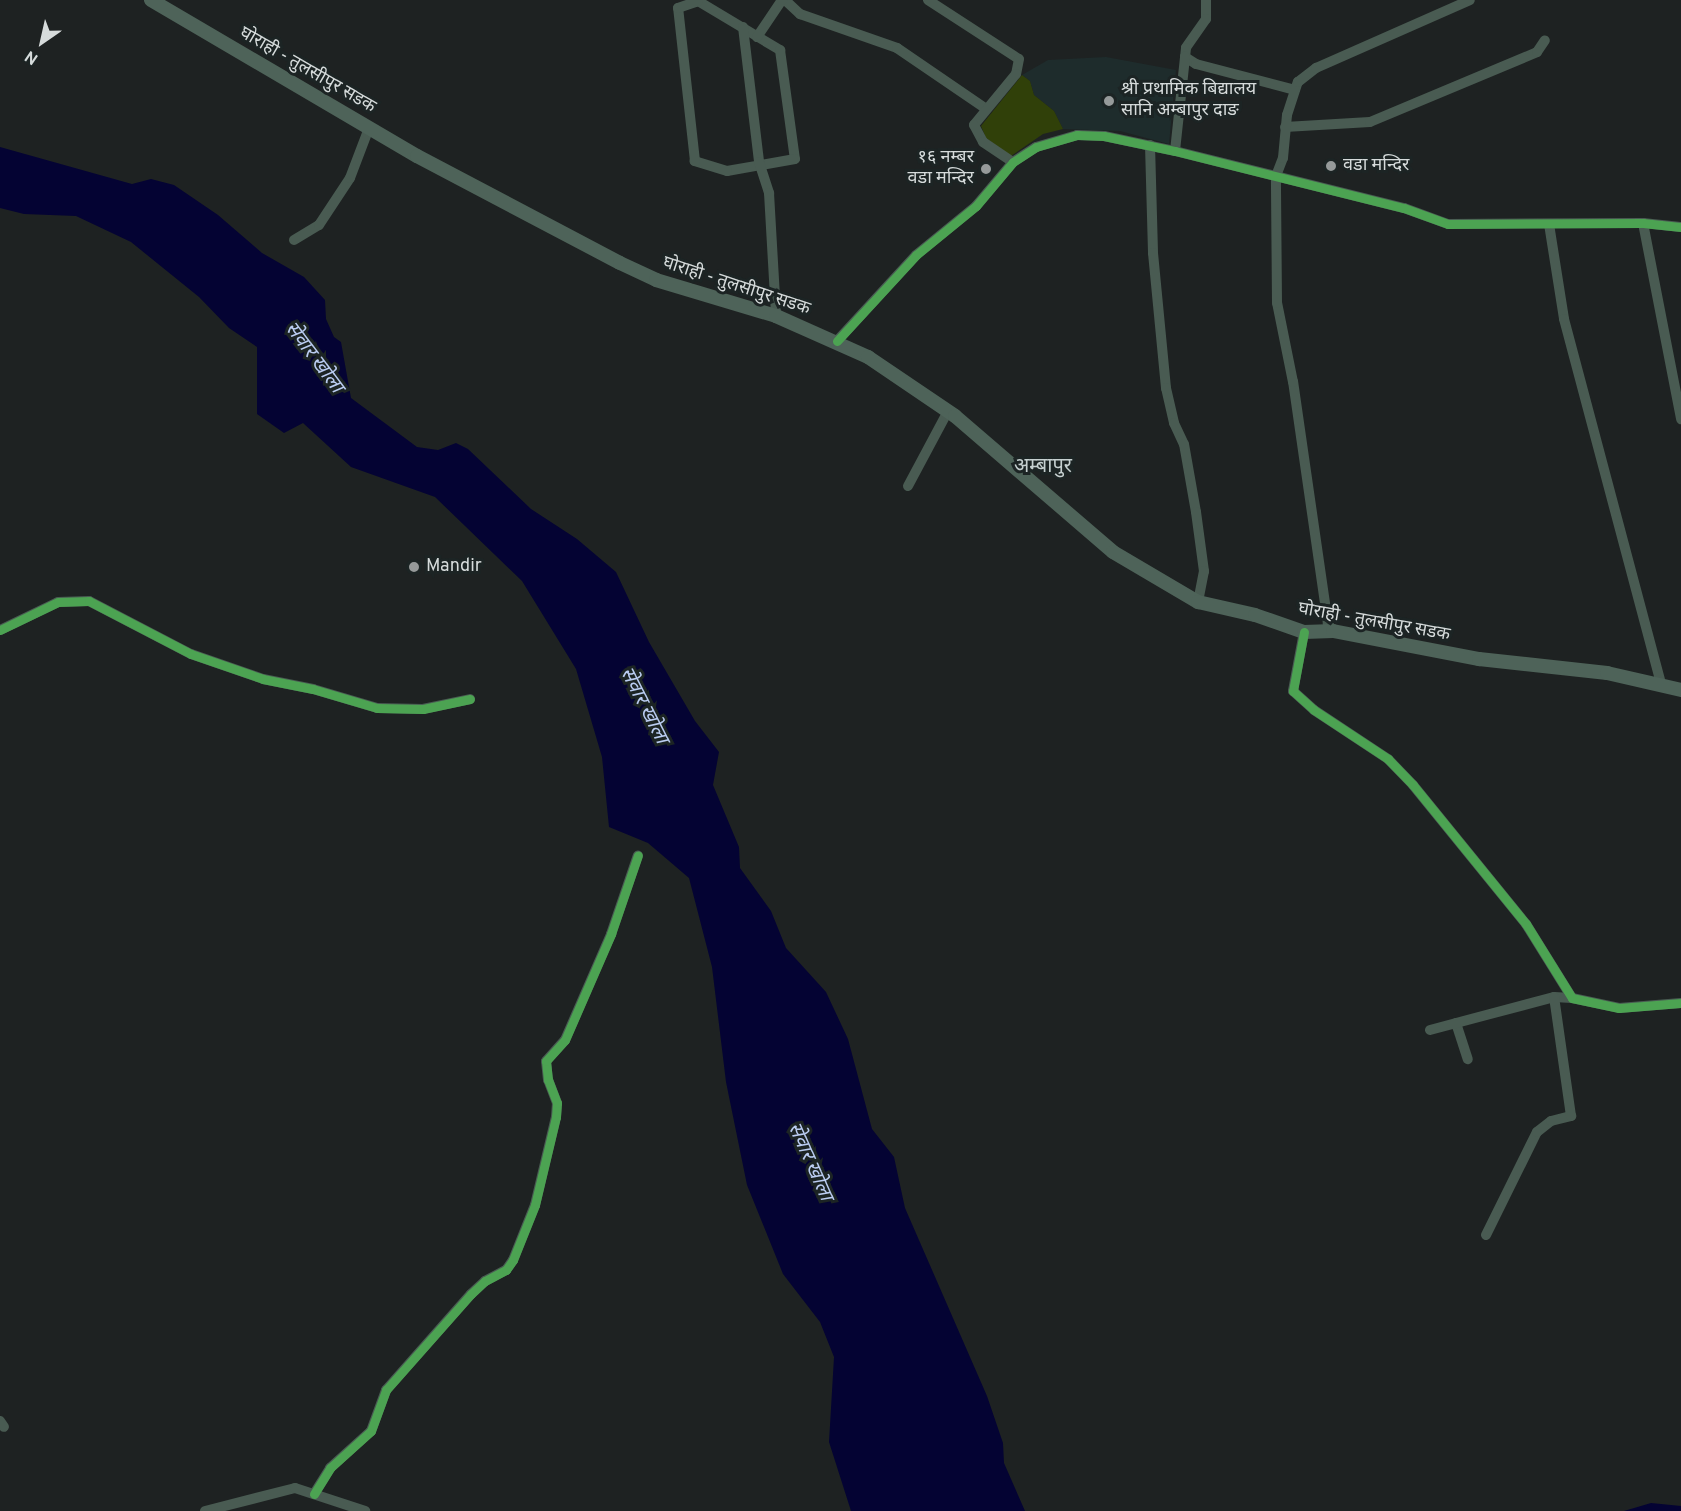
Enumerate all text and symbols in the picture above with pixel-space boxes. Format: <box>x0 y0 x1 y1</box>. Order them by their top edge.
north arrow <box>12 12 72 72</box>
street label: घोराही - तुलसीपुर सडक <box>235 23 379 119</box>
text: N <box>22 45 42 68</box>
place label: श्री प्रथामिक बिद्यालय सानि अम्बापुर दाङ <box>1121 80 1256 122</box>
marker: श्री प्रथामिक बिद्यालय सानि अम्बापुर दाङ <box>1102 94 1116 108</box>
place label: १६ नम्बर वडा मन्दिर <box>908 148 974 190</box>
place label: वडा मन्दिर <box>1343 155 1409 177</box>
marker: वडा मन्दिर <box>1324 159 1338 173</box>
marker: १६ नम्बर वडा मन्दिर <box>979 162 993 176</box>
street label: घोराही - तुलसीपुर सडक <box>659 253 813 321</box>
water label: सेवार खोला <box>278 318 348 398</box>
district label: अम्बापुर <box>1014 455 1072 479</box>
place label: Mandir <box>426 556 482 578</box>
marker: Mandir <box>407 560 421 574</box>
street label: घोराही - तुलसीपुर सडक <box>1296 599 1452 647</box>
water label: सेवार खोला <box>614 664 672 748</box>
water label: सेवार खोला <box>781 1119 837 1205</box>

